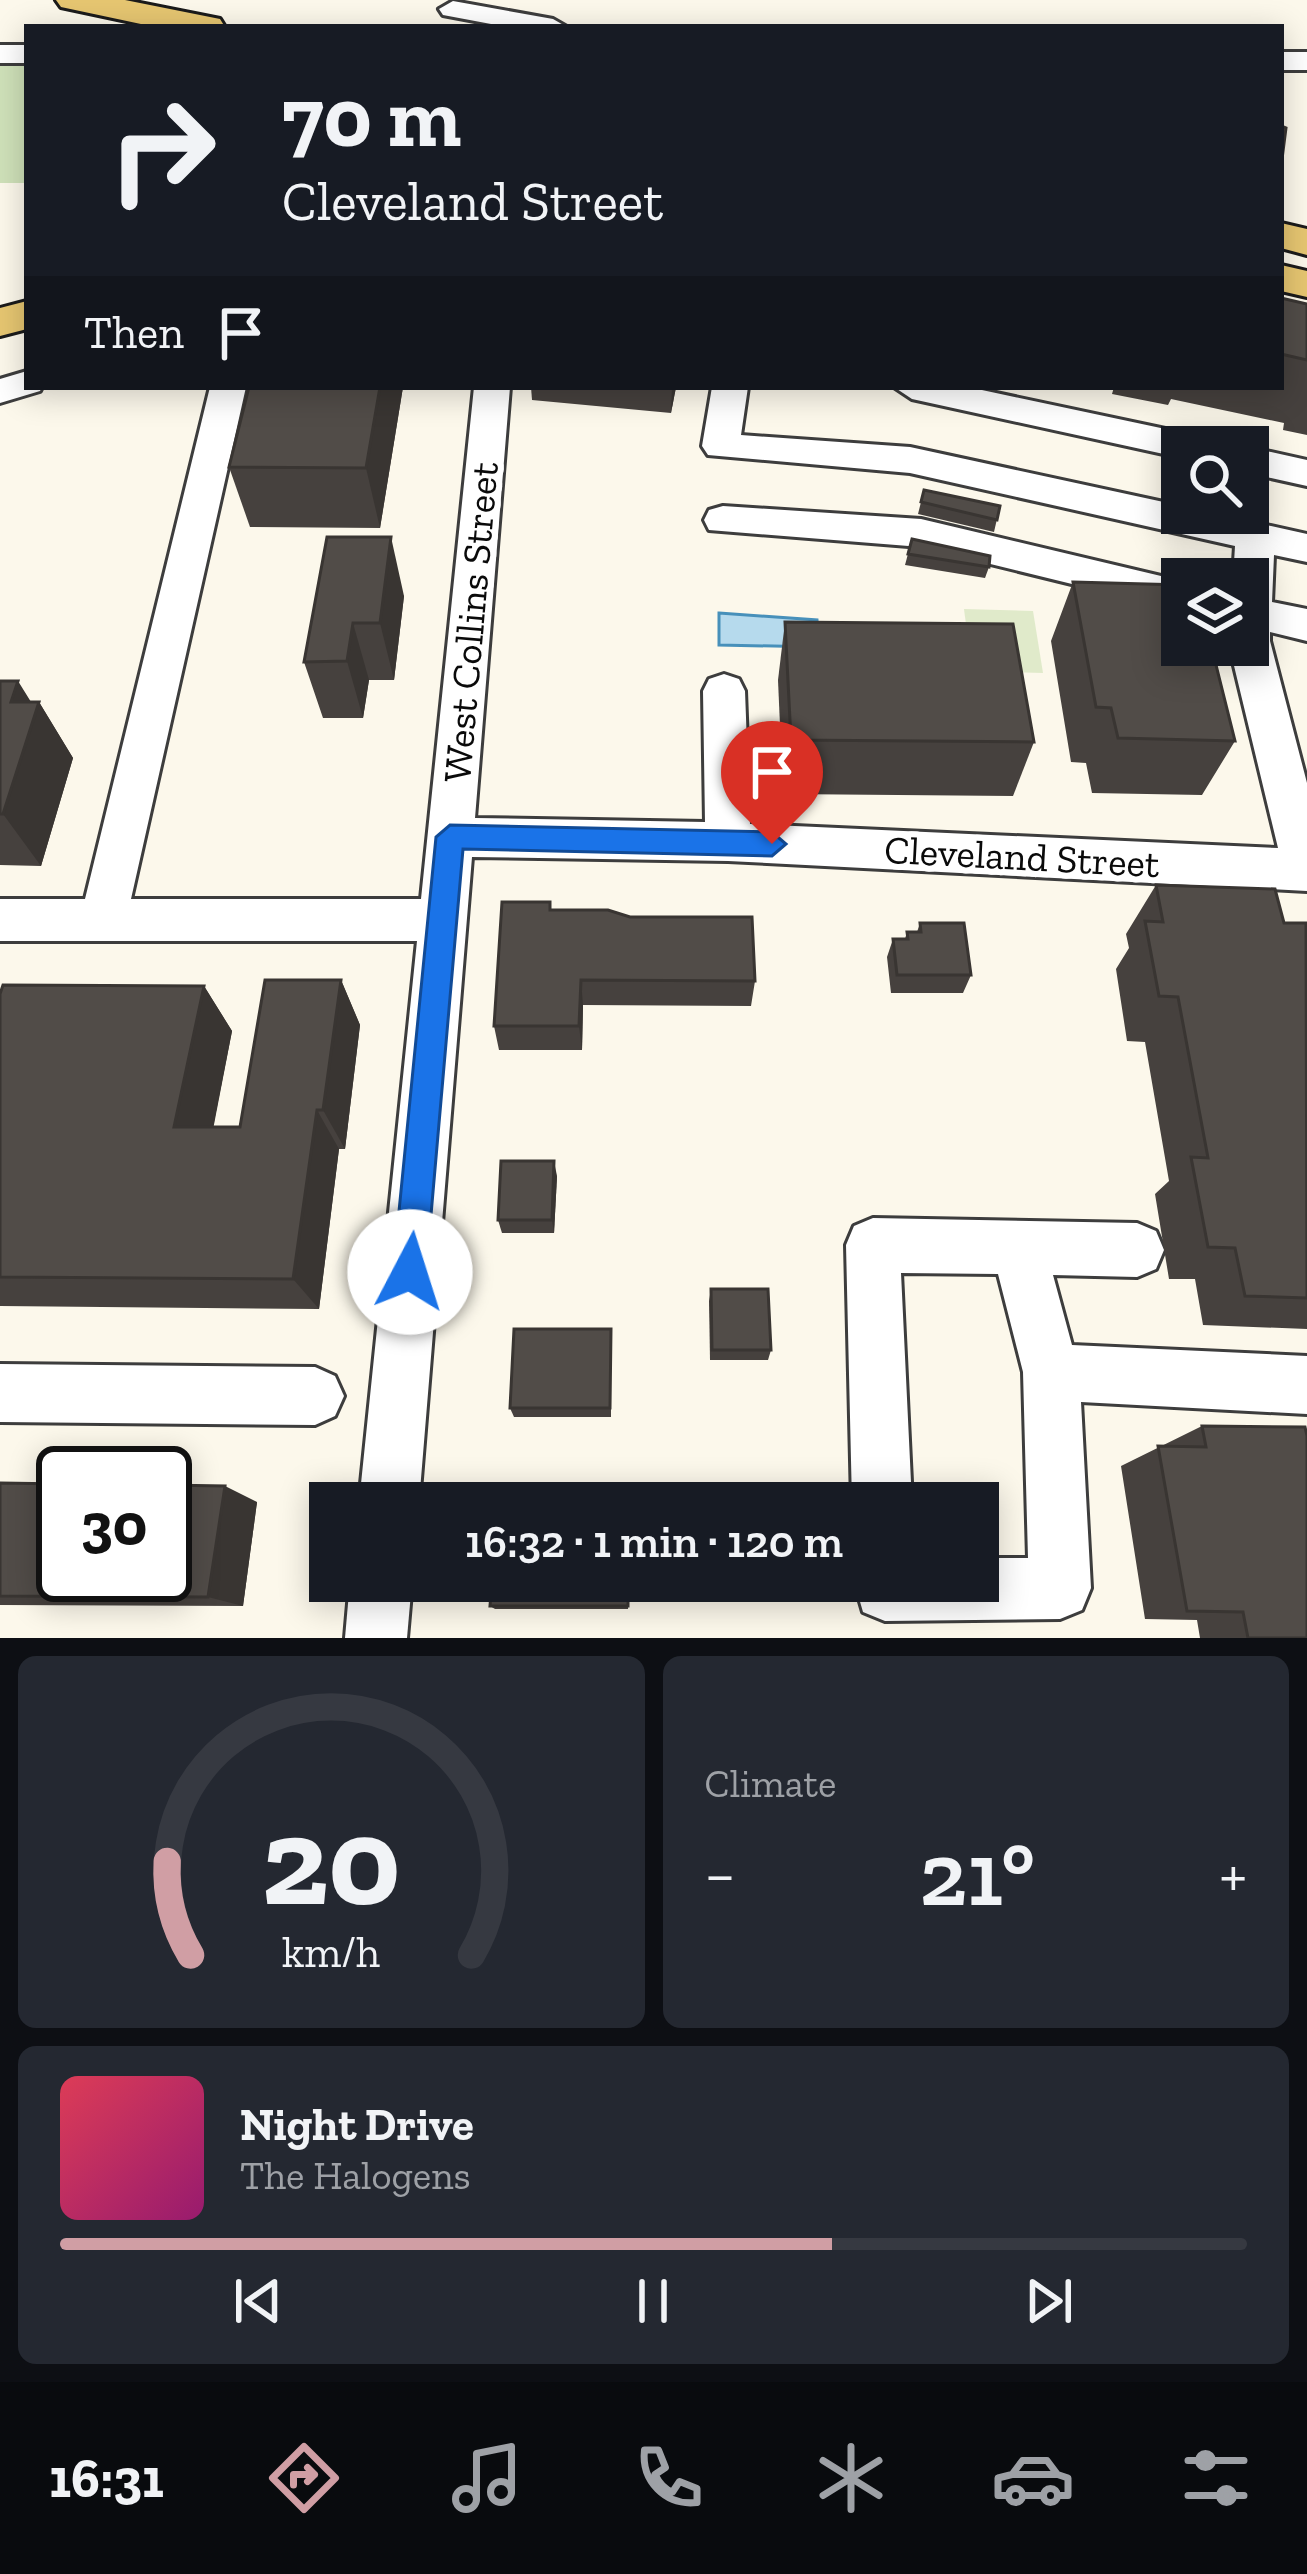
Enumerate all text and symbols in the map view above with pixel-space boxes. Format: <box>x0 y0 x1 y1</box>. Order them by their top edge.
text: 70 m <box>282 67 461 168</box>
icon: right <box>84 72 240 228</box>
text: Cleveland Street <box>282 169 663 234</box>
icon: arrive <box>208 300 274 366</box>
text: Then <box>84 306 184 360</box>
map controls <box>1161 426 1269 666</box>
button: search <box>1161 426 1269 534</box>
street label: West Collins Street <box>433 459 508 784</box>
button: layers <box>1161 558 1269 666</box>
pin <box>721 721 823 844</box>
icon: arrive <box>739 739 805 805</box>
street label: Cleveland Street <box>883 826 1161 887</box>
position arrow <box>347 1209 473 1335</box>
speed limit sign: 30 <box>36 1446 192 1602</box>
text: 16:32 · 1 min · 120 m <box>465 1515 843 1569</box>
text: Climate <box>705 1760 836 1807</box>
text: 20 <box>262 1786 401 1936</box>
text: 21° <box>920 1820 1035 1928</box>
text: − <box>705 1835 735 1914</box>
text: + <box>1219 1835 1247 1914</box>
text: km/h <box>282 1927 380 1978</box>
text: Night Drive <box>240 2098 474 2152</box>
text: The Halogens <box>240 2152 471 2199</box>
icon: previous <box>225 2268 291 2334</box>
icon: pause <box>620 2268 686 2334</box>
icon: next <box>1016 2268 1082 2334</box>
icon: directions <box>262 2436 346 2520</box>
icon: music <box>445 2436 529 2520</box>
icon: phone <box>627 2436 711 2520</box>
icon: climate <box>809 2436 893 2520</box>
icon: car <box>991 2436 1075 2520</box>
icon: filters <box>1174 2436 1258 2520</box>
text: 16:31 <box>49 2446 164 2511</box>

